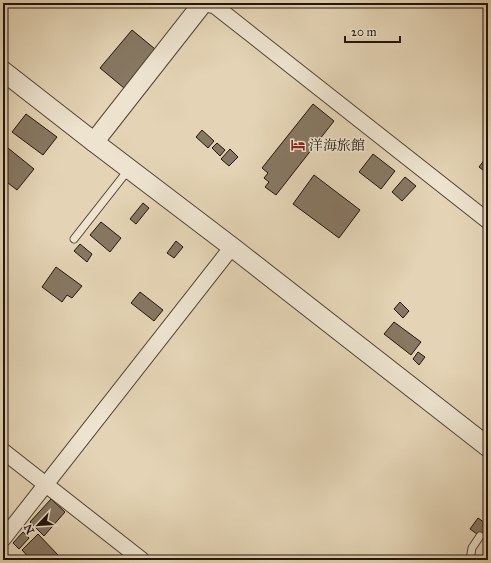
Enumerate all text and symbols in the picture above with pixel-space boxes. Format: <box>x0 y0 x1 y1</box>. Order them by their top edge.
scale bar <box>345 18 400 44</box>
text: 20 m <box>351 25 377 39</box>
hotel icon: 洋海旅館 <box>290 137 306 153</box>
place label: 洋海旅館 <box>309 137 365 154</box>
north arrow <box>18 505 58 545</box>
text: N <box>21 521 37 536</box>

